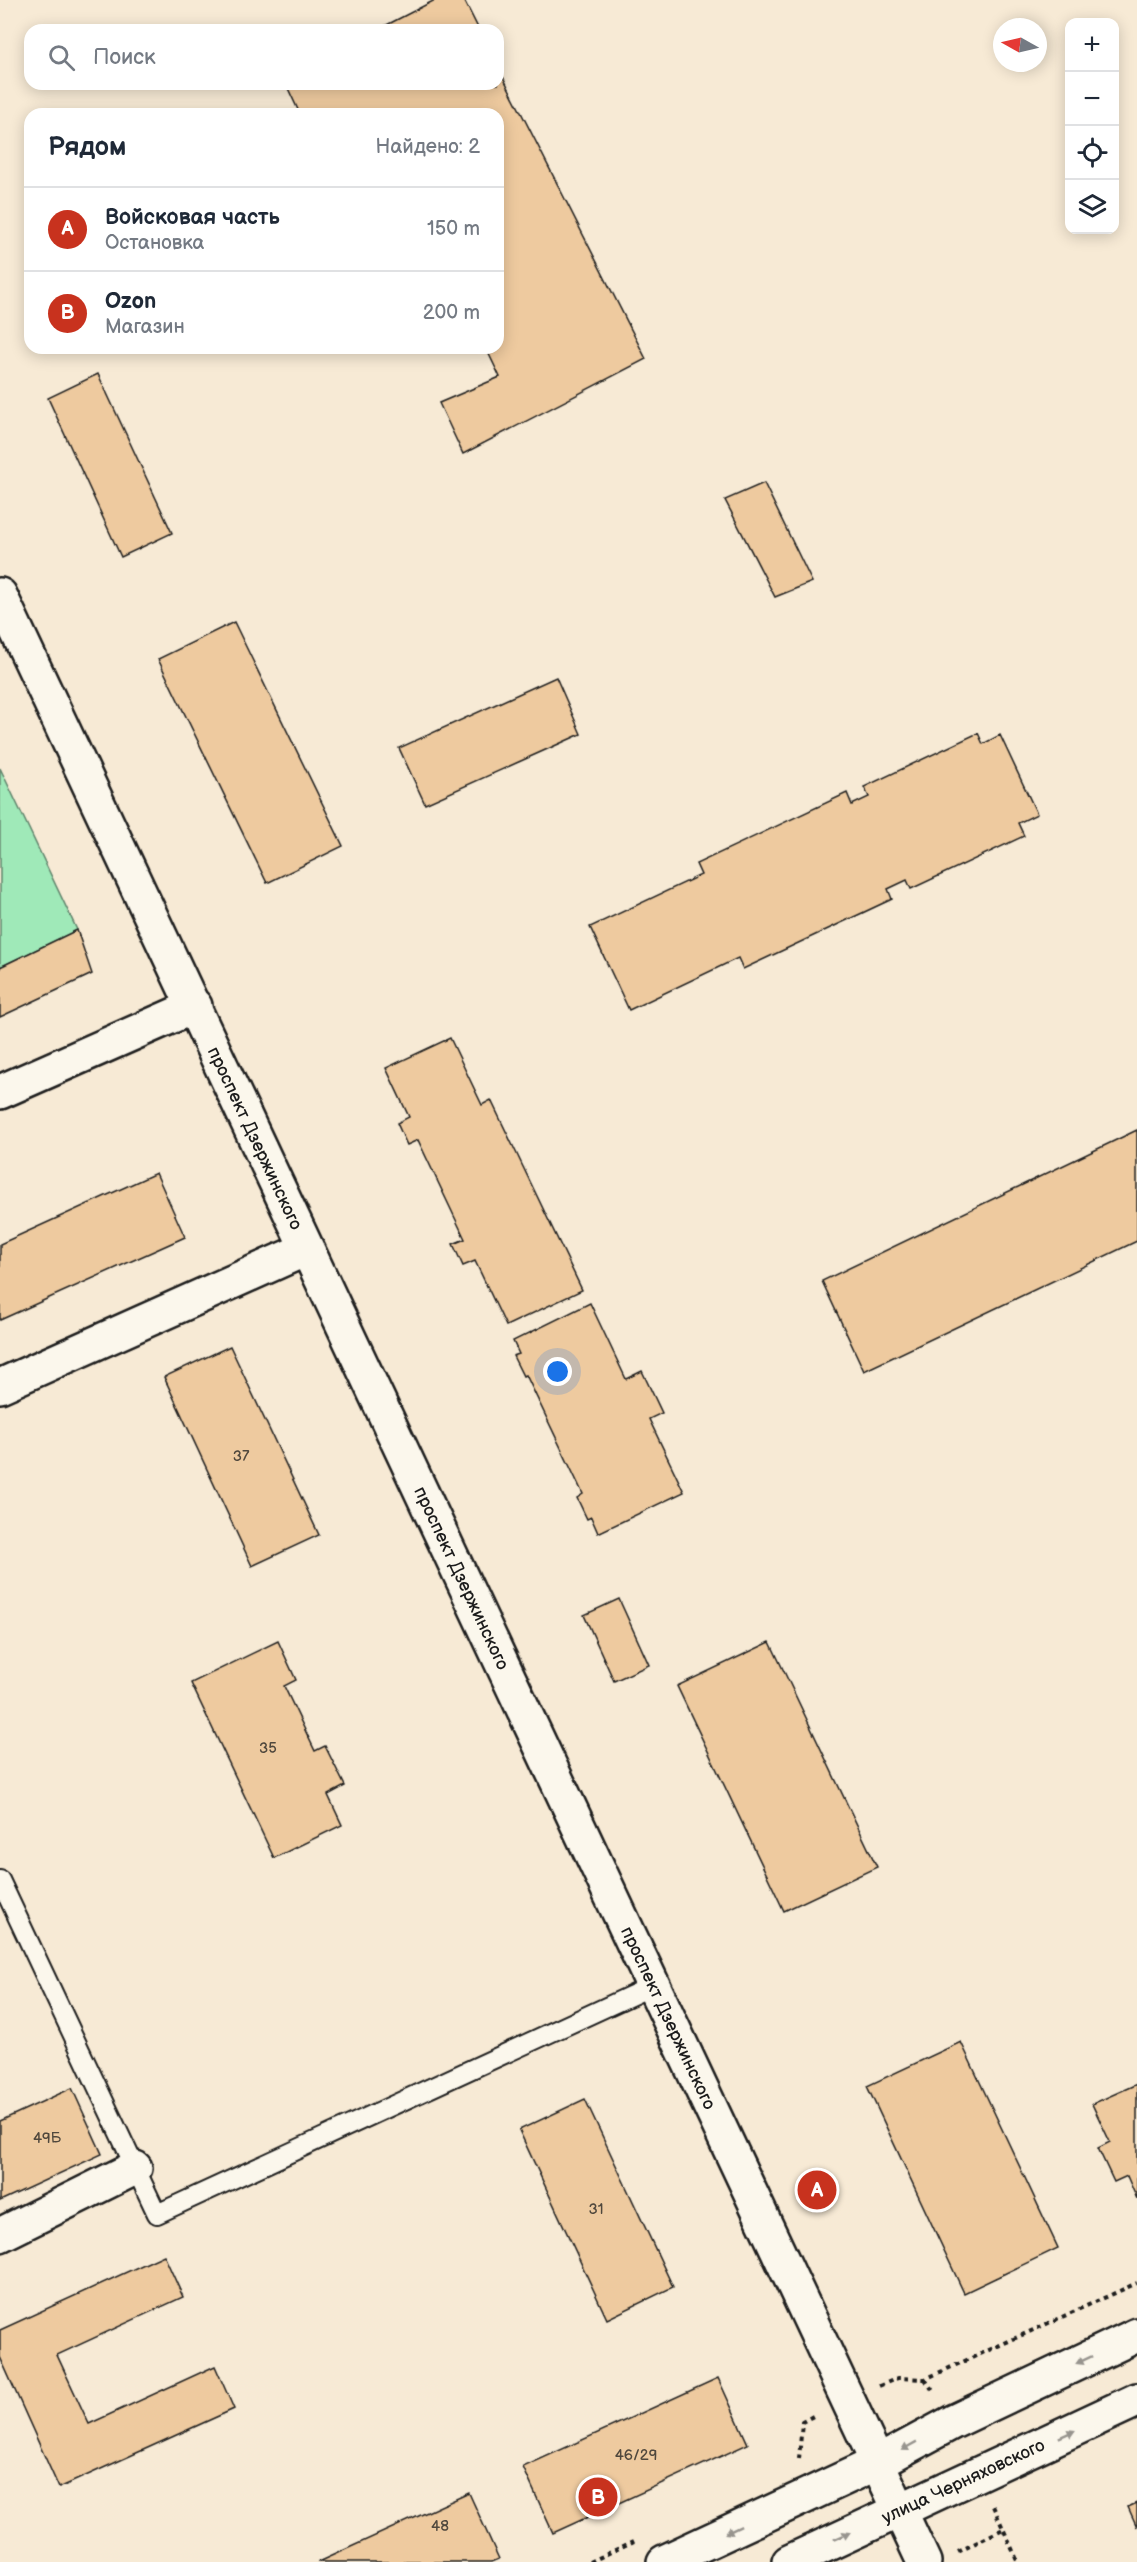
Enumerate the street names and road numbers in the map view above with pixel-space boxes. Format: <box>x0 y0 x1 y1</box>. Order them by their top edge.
street label: проспект Дзержинского <box>203 1043 307 1233</box>
street label: проспект Дзержинского <box>409 1483 513 1673</box>
street label: проспект Дзержинского <box>616 1923 720 2113</box>
street label: улица Черняховского <box>878 2434 1048 2528</box>

